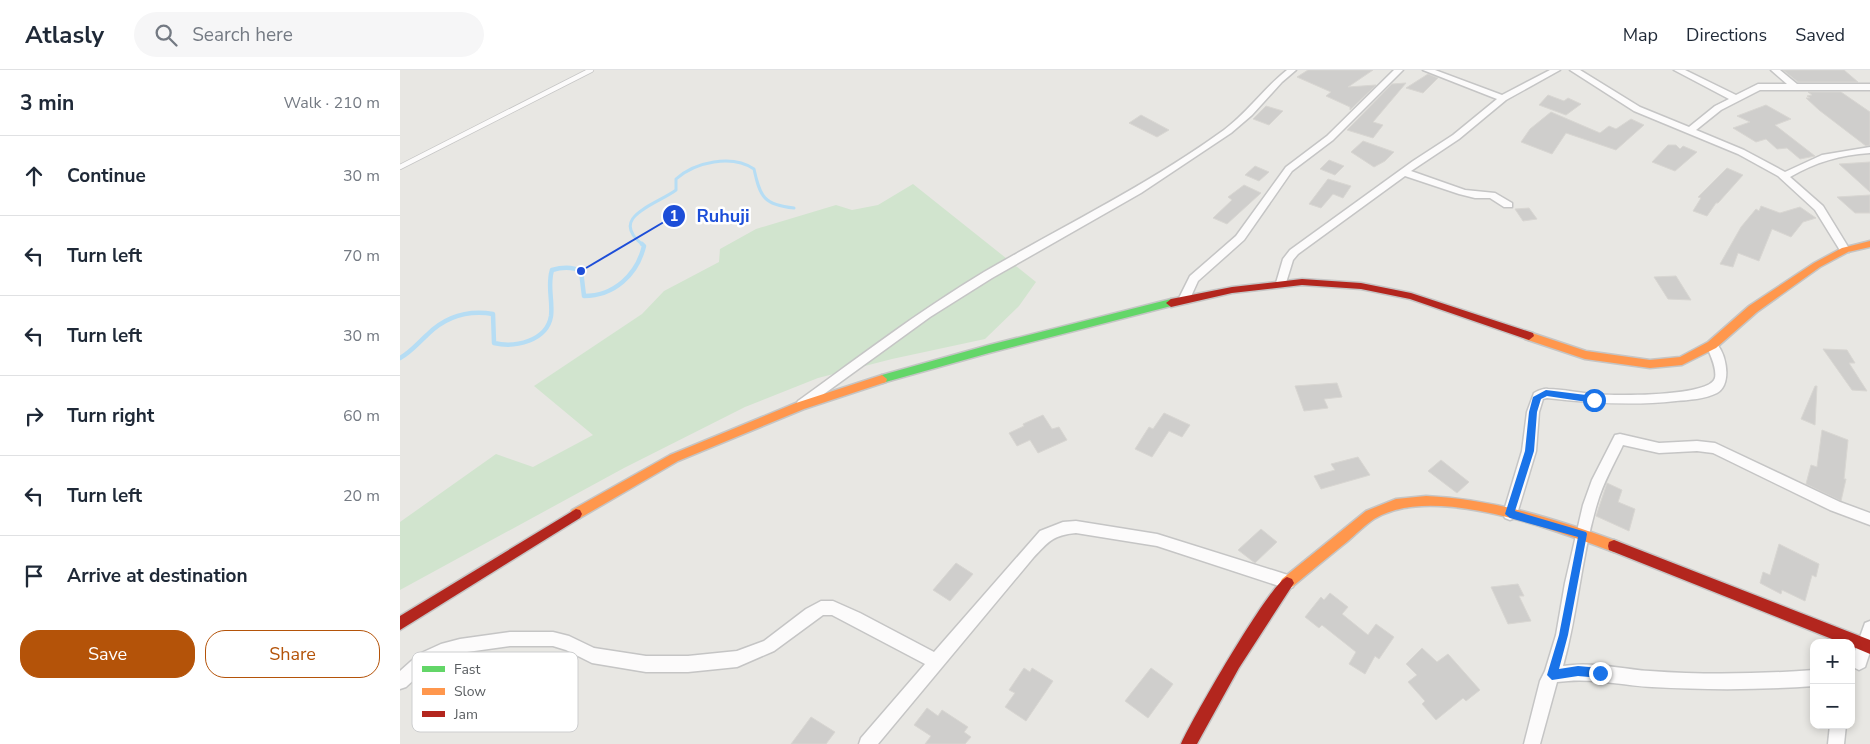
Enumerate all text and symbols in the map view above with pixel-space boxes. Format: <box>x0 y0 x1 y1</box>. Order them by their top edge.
search box <box>134 12 484 57</box>
text: Atlasly <box>25 19 104 51</box>
icon: search <box>152 21 180 49</box>
text: Search here <box>192 22 293 48</box>
text: Map <box>1623 23 1658 47</box>
text: Directions <box>1686 23 1767 47</box>
text: Saved <box>1795 23 1845 47</box>
text: 3 min <box>20 89 74 117</box>
text: Walk · 210 m <box>284 92 380 114</box>
icon: ahead <box>20 162 48 190</box>
text: Continue <box>67 163 146 189</box>
text: 30 m <box>343 165 380 187</box>
callout: Ruhuji <box>662 199 759 232</box>
text: Ruhuji <box>697 204 749 228</box>
text: 1 <box>669 206 679 226</box>
icon: left <box>20 242 48 270</box>
text: Turn left <box>67 243 142 269</box>
text: 70 m <box>343 245 380 267</box>
icon: left <box>20 322 48 350</box>
text: Turn left <box>67 323 142 349</box>
text: 30 m <box>343 325 380 347</box>
route start <box>1583 389 1606 412</box>
icon: right <box>20 402 48 430</box>
text: Turn right <box>67 403 154 429</box>
text: 60 m <box>343 405 380 427</box>
icon: left <box>20 482 48 510</box>
text: Turn left <box>67 483 142 509</box>
text: 20 m <box>343 485 380 507</box>
icon: arrive <box>20 562 48 590</box>
text: Arrive at destination <box>67 563 248 589</box>
button: Save <box>20 630 195 678</box>
button: Share <box>205 630 380 678</box>
map controls <box>1810 639 1855 729</box>
button: + <box>1810 639 1855 684</box>
legend <box>412 652 578 732</box>
text: Fast <box>454 660 480 679</box>
route end <box>1589 662 1612 685</box>
text: Slow <box>454 682 486 701</box>
button: − <box>1810 684 1855 729</box>
text: Jam <box>453 705 478 724</box>

